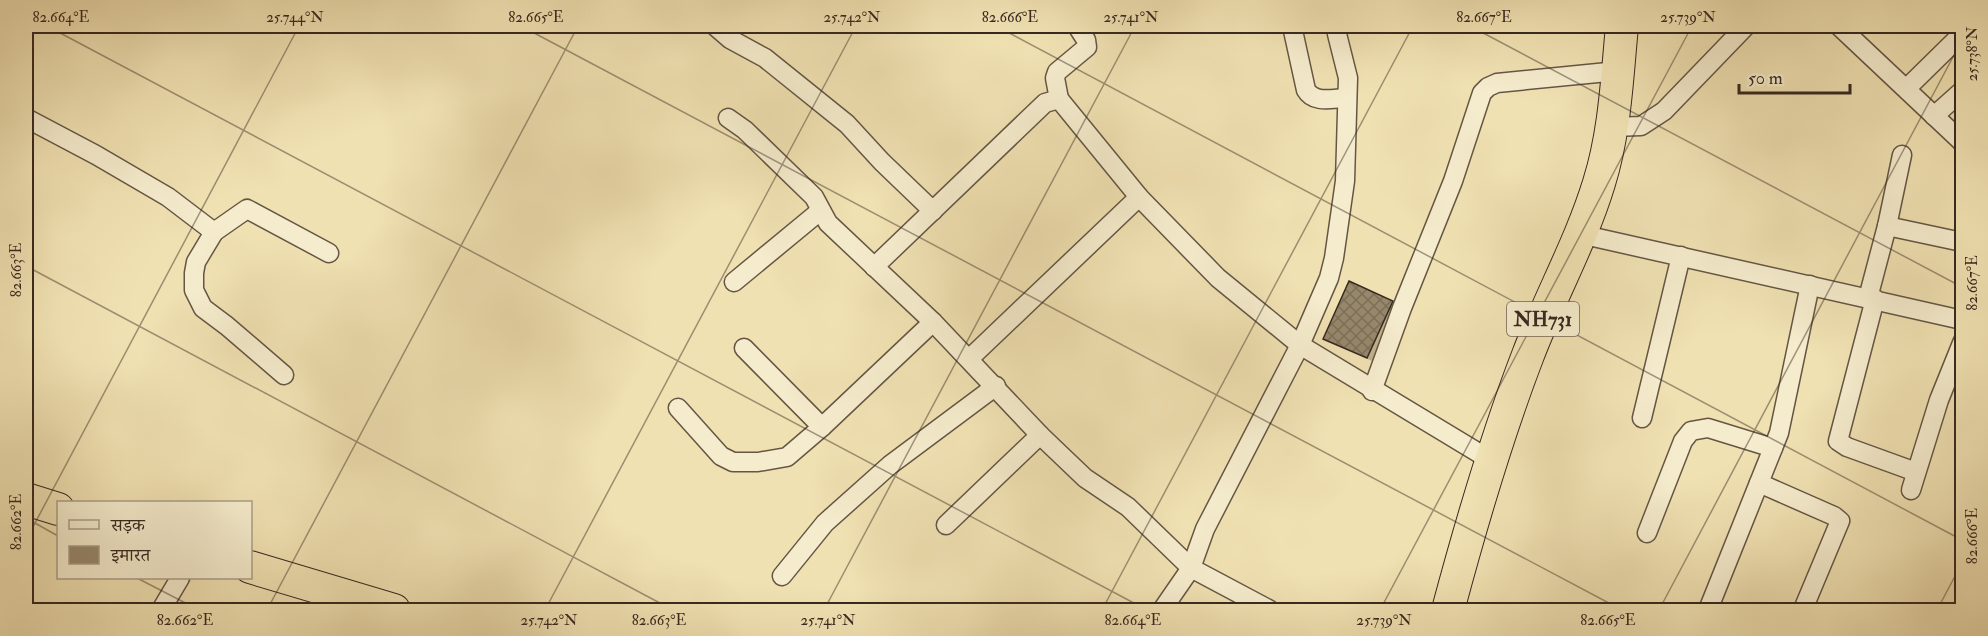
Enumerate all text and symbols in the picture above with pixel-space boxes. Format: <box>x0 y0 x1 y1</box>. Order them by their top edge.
text: 82.664°E <box>33 8 90 27</box>
text: 25.744°N <box>266 8 324 27</box>
text: 82.665°E <box>508 8 564 27</box>
text: 25.742°N <box>823 8 881 27</box>
text: 82.666°E <box>982 8 1038 27</box>
text: 25.741°N <box>1104 8 1159 27</box>
text: 82.667°E <box>1456 8 1512 27</box>
text: 25.739°N <box>1660 8 1716 27</box>
text: 25.738°N <box>1963 26 1982 81</box>
scale bar <box>1739 57 1850 95</box>
text: 50 m <box>1748 67 1783 90</box>
text: 82.663°E <box>7 243 26 297</box>
text: 82.667°E <box>1963 255 1982 311</box>
road number: NH731 <box>1507 302 1579 336</box>
text: 82.662°E <box>7 494 26 550</box>
legend <box>57 501 252 579</box>
text: 82.666°E <box>1963 508 1982 564</box>
text: सड़क <box>110 514 146 537</box>
text: इमारत <box>110 544 151 567</box>
text: 82.662°E <box>157 611 213 630</box>
text: 25.742°N <box>520 611 578 630</box>
text: 82.663°E <box>632 611 686 630</box>
text: 25.741°N <box>801 611 856 630</box>
text: 82.664°E <box>1105 611 1162 630</box>
text: 25.739°N <box>1356 611 1412 630</box>
text: 82.665°E <box>1580 611 1636 630</box>

